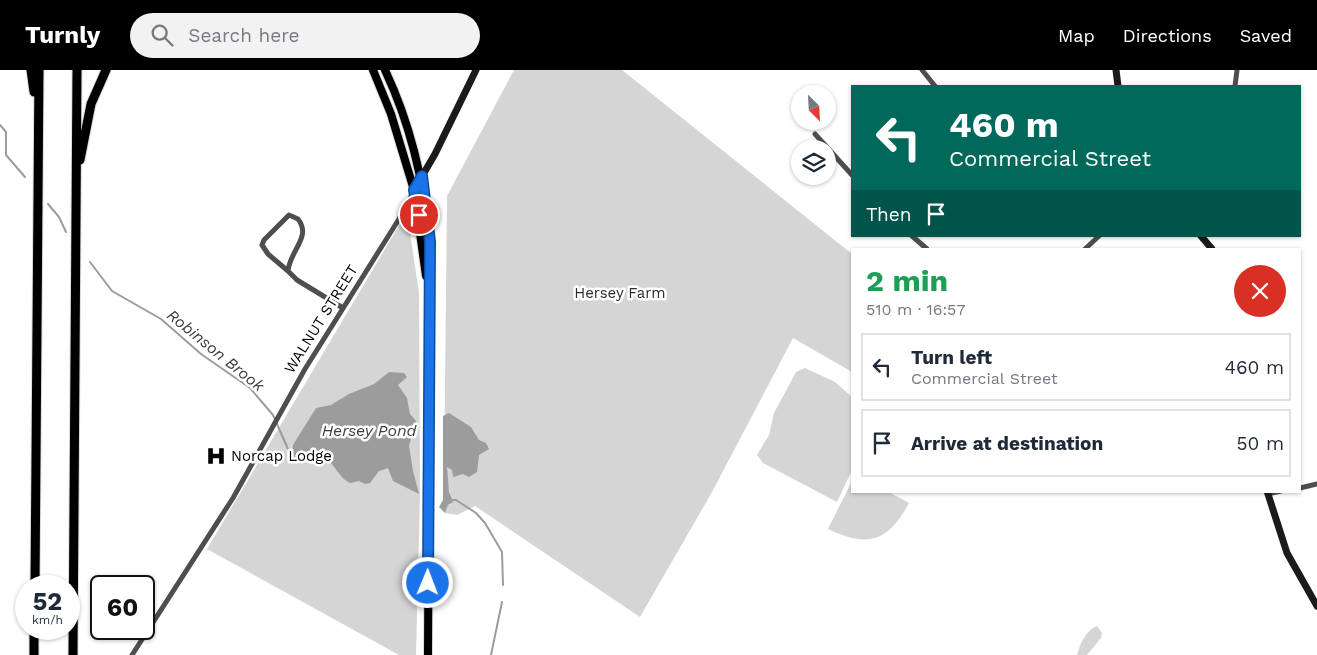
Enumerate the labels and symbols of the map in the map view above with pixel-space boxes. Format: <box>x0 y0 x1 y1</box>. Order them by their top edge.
north arrow <box>791 85 836 130</box>
pin <box>398 194 440 236</box>
street label: WALNUT STREET <box>280 261 362 377</box>
park label: Hersey Farm <box>574 284 666 302</box>
water label: Robinson Brook <box>163 305 269 396</box>
water label: Hersey Pond <box>322 421 418 440</box>
hospital icon: Norcap Lodge <box>205 445 227 467</box>
place label: Norcap Lodge <box>231 447 332 465</box>
position arrow <box>401 556 453 608</box>
speed limit sign: 60 <box>90 575 155 640</box>

